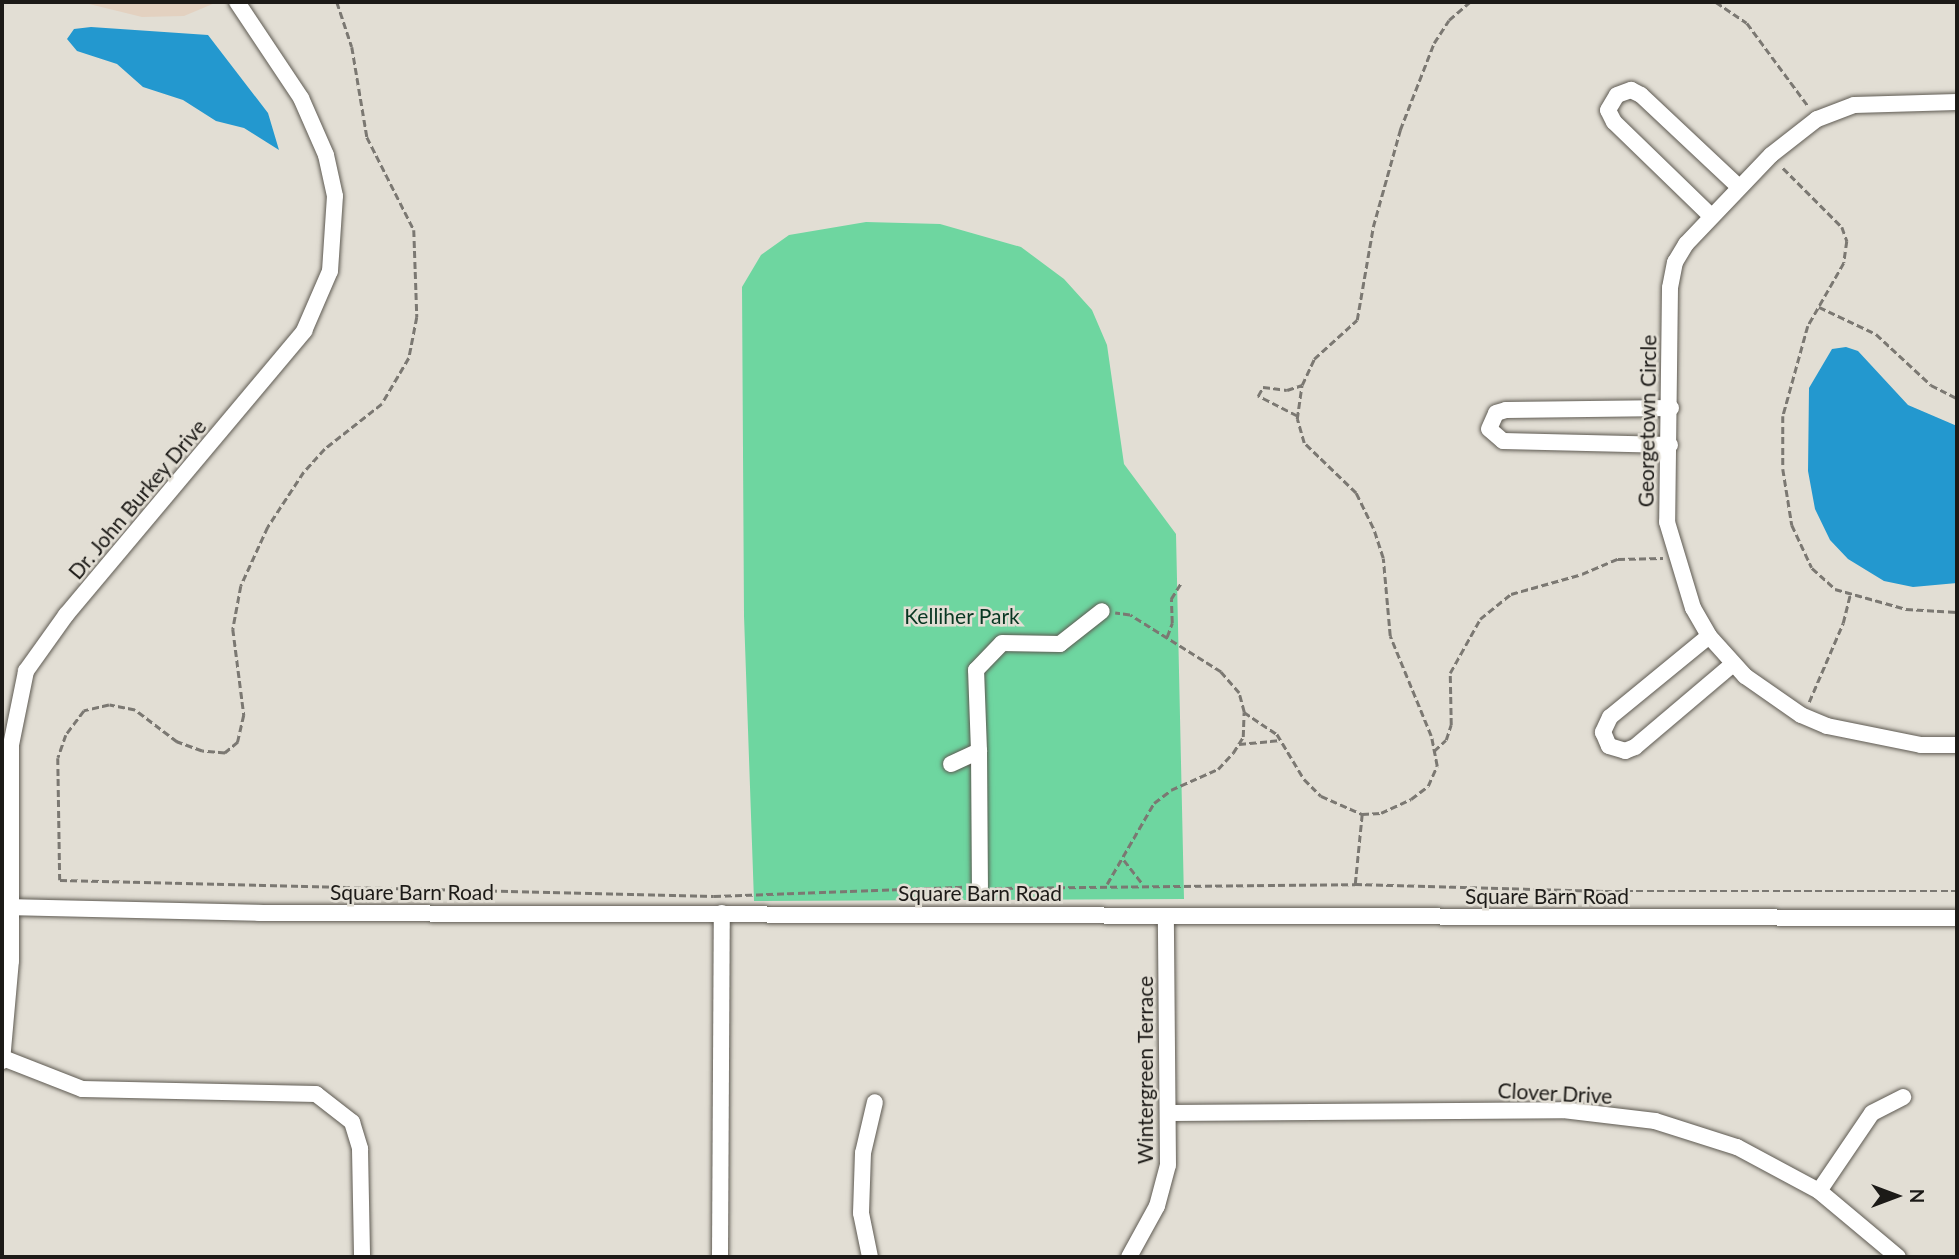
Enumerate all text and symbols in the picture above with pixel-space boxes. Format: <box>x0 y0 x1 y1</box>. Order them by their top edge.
street label: Georgetown Circle <box>1633 335 1661 507</box>
street label: Dr. John Burkey Drive <box>62 414 212 584</box>
park label: Kelliher Park <box>904 603 1020 629</box>
street label: Square Barn Road <box>330 879 494 905</box>
street label: Square Barn Road <box>898 880 1062 906</box>
street label: Square Barn Road <box>1465 883 1629 909</box>
street label: Wintergreen Terrace <box>1132 975 1158 1165</box>
street label: Clover Drive <box>1497 1077 1613 1109</box>
north arrow <box>1861 1161 1931 1231</box>
text: N <box>1906 1189 1929 1203</box>

